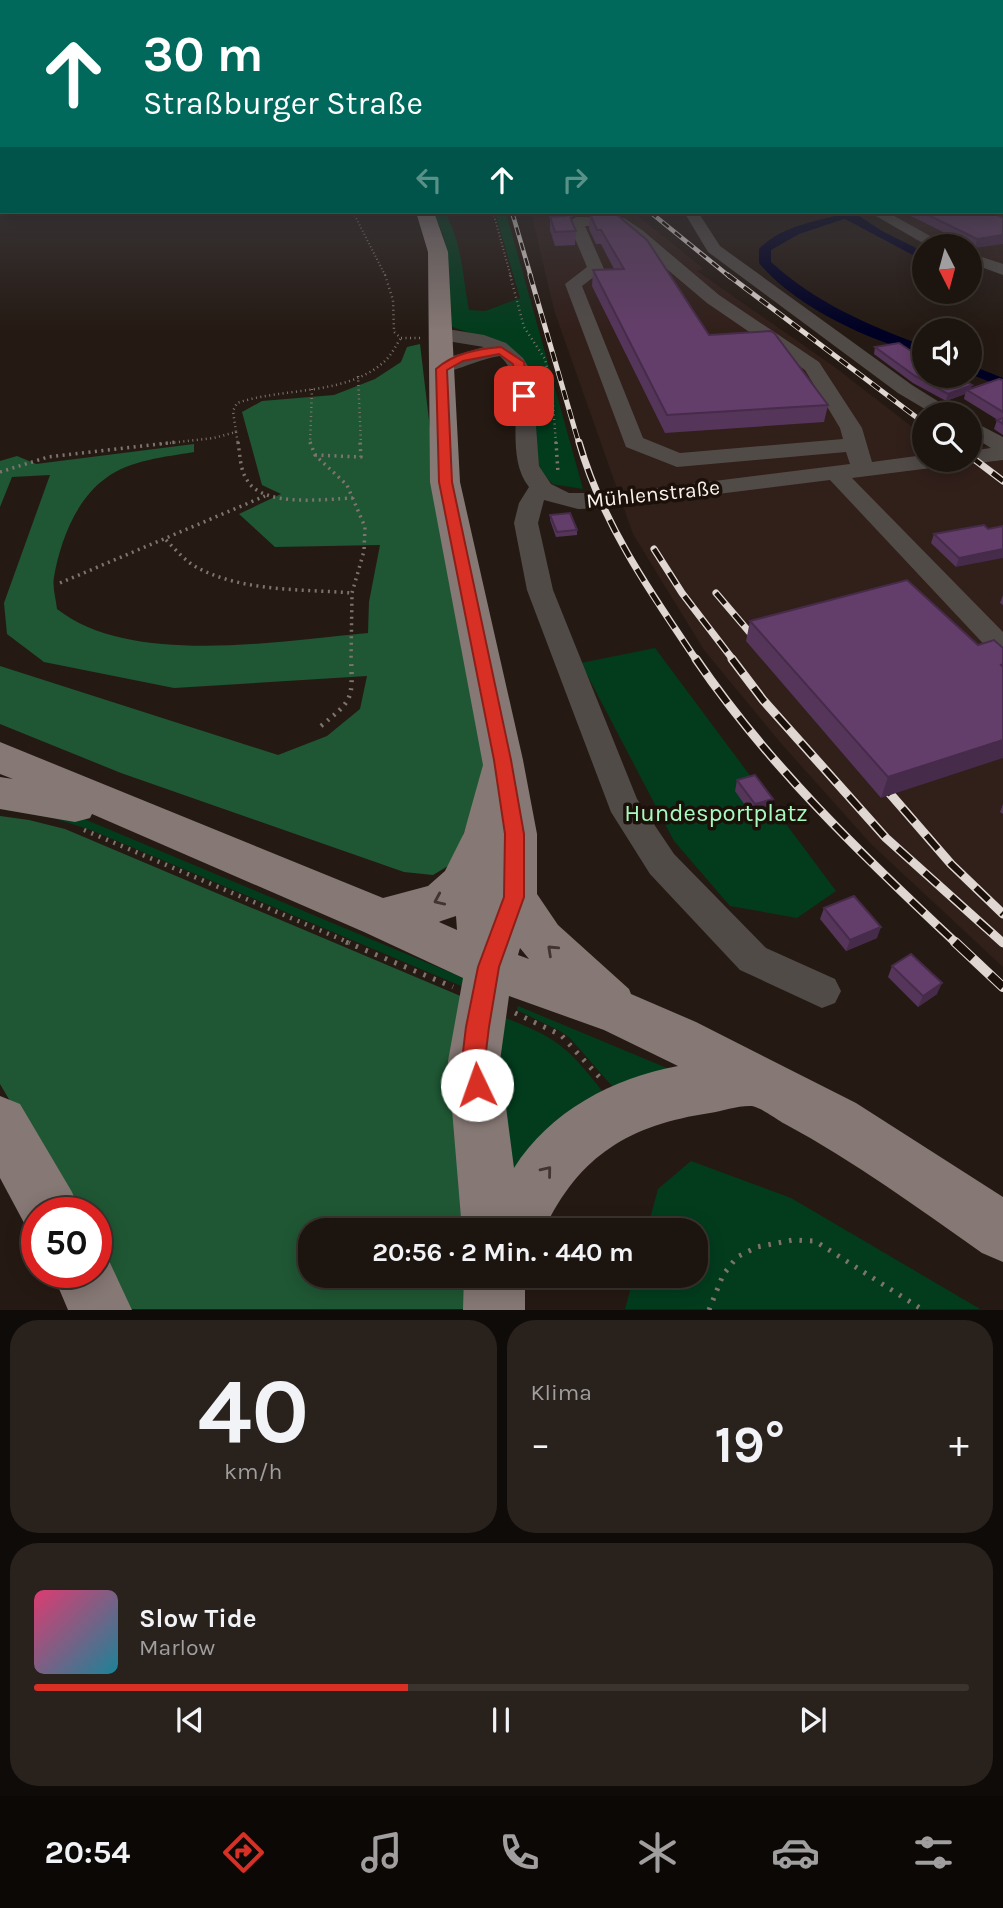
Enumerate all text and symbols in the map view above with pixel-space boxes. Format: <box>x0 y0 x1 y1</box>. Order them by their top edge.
text: 30 m <box>143 26 263 83</box>
icon: ahead <box>28 28 119 119</box>
text: Straßburger Straße <box>143 85 423 122</box>
icon: left <box>410 161 448 199</box>
icon: ahead <box>483 161 521 199</box>
icon: right <box>556 161 594 199</box>
north arrow <box>912 234 982 304</box>
map controls <box>912 234 982 472</box>
button: sound <box>912 318 982 388</box>
pin <box>494 366 554 426</box>
icon: arrive <box>505 377 543 415</box>
button: search <box>912 402 982 472</box>
street label: Mühlenstraße <box>585 475 721 513</box>
park label: Hundesportplatz <box>624 799 808 827</box>
one-way arrow <box>434 892 446 906</box>
one-way arrow <box>547 945 560 958</box>
position arrow <box>440 1048 514 1122</box>
one-way arrow <box>539 1167 551 1180</box>
speed limit sign: 50 <box>21 1197 112 1288</box>
text: 20:56 · 2 Min. · 440 m <box>372 1237 634 1268</box>
text: 40 <box>197 1359 309 1465</box>
text: Klima <box>531 1379 592 1406</box>
text: 19° <box>715 1414 785 1475</box>
text: − <box>531 1422 550 1467</box>
text: + <box>949 1422 969 1467</box>
text: km/h <box>224 1458 282 1485</box>
text: Slow Tide <box>139 1603 257 1634</box>
text: Marlow <box>139 1634 215 1661</box>
icon: previous <box>171 1701 209 1739</box>
icon: pause <box>482 1701 520 1739</box>
icon: next <box>794 1701 832 1739</box>
icon: directions <box>219 1828 268 1877</box>
icon: music <box>357 1828 406 1877</box>
icon: phone <box>495 1828 544 1877</box>
icon: climate <box>633 1828 682 1877</box>
icon: car <box>771 1828 820 1877</box>
icon: filters <box>909 1828 958 1877</box>
text: 20:54 <box>45 1834 130 1871</box>

